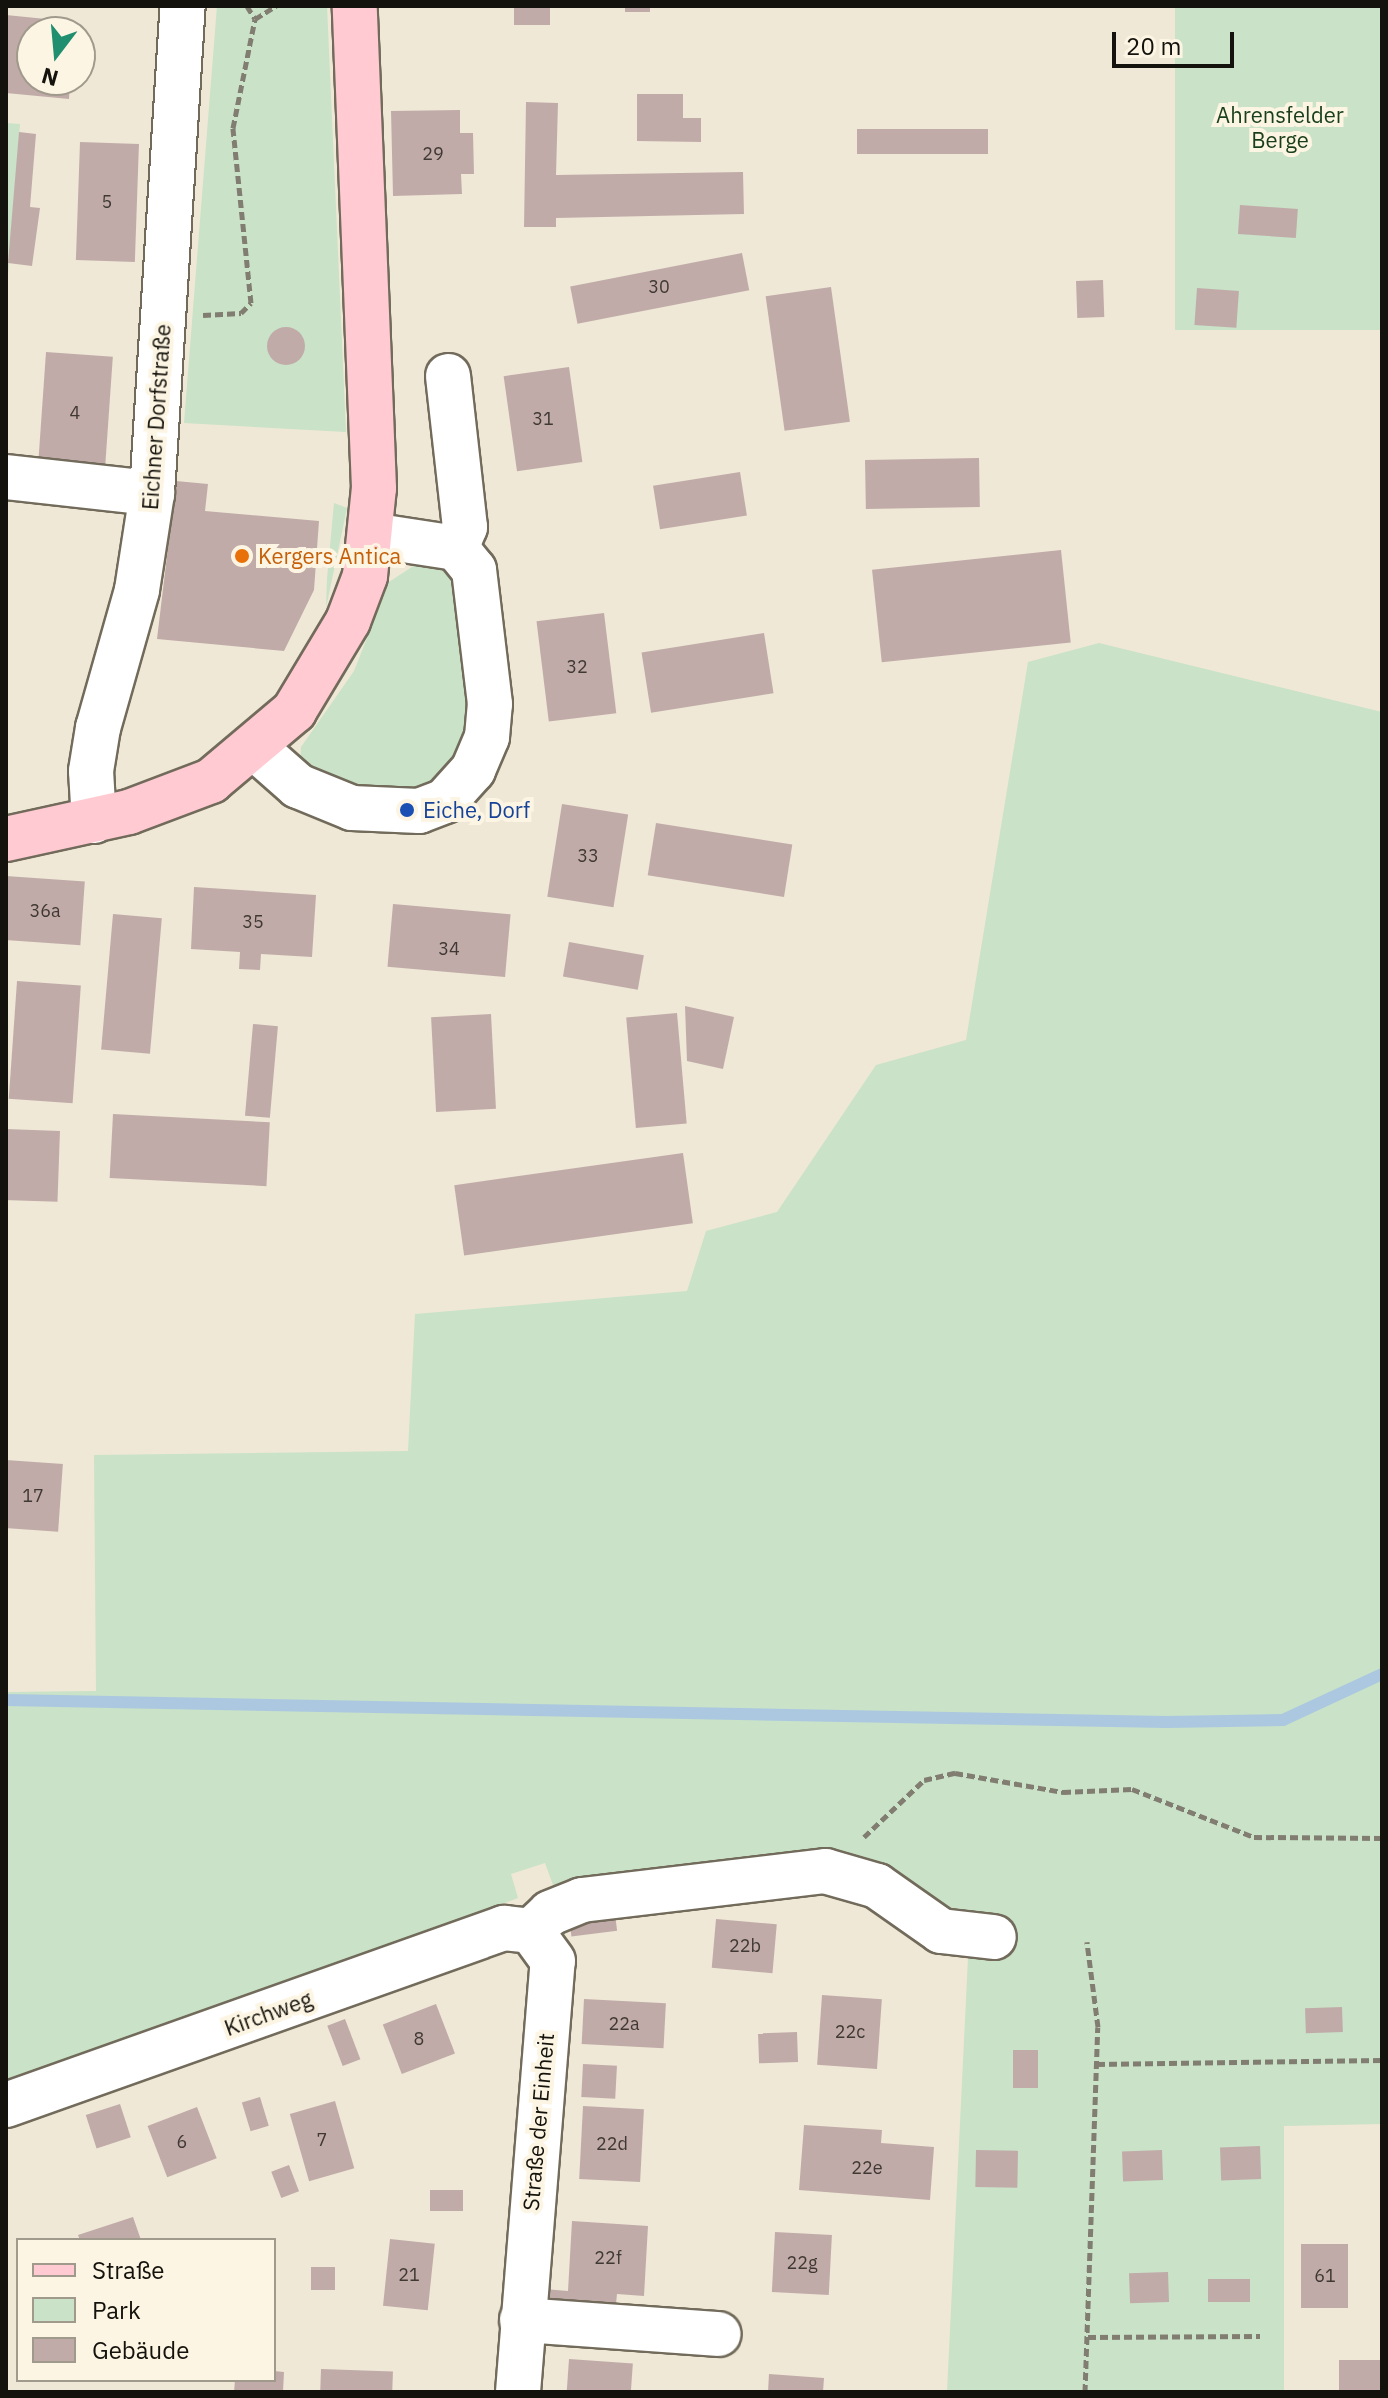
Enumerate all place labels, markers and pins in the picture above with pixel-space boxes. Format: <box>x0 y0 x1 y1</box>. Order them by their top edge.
place label: Kergers Antica <box>258 543 401 569</box>
marker: Kergers Antica <box>233 547 251 565</box>
place label: Eiche, Dorf <box>423 797 530 823</box>
marker: Eiche, Dorf <box>398 801 416 819</box>

